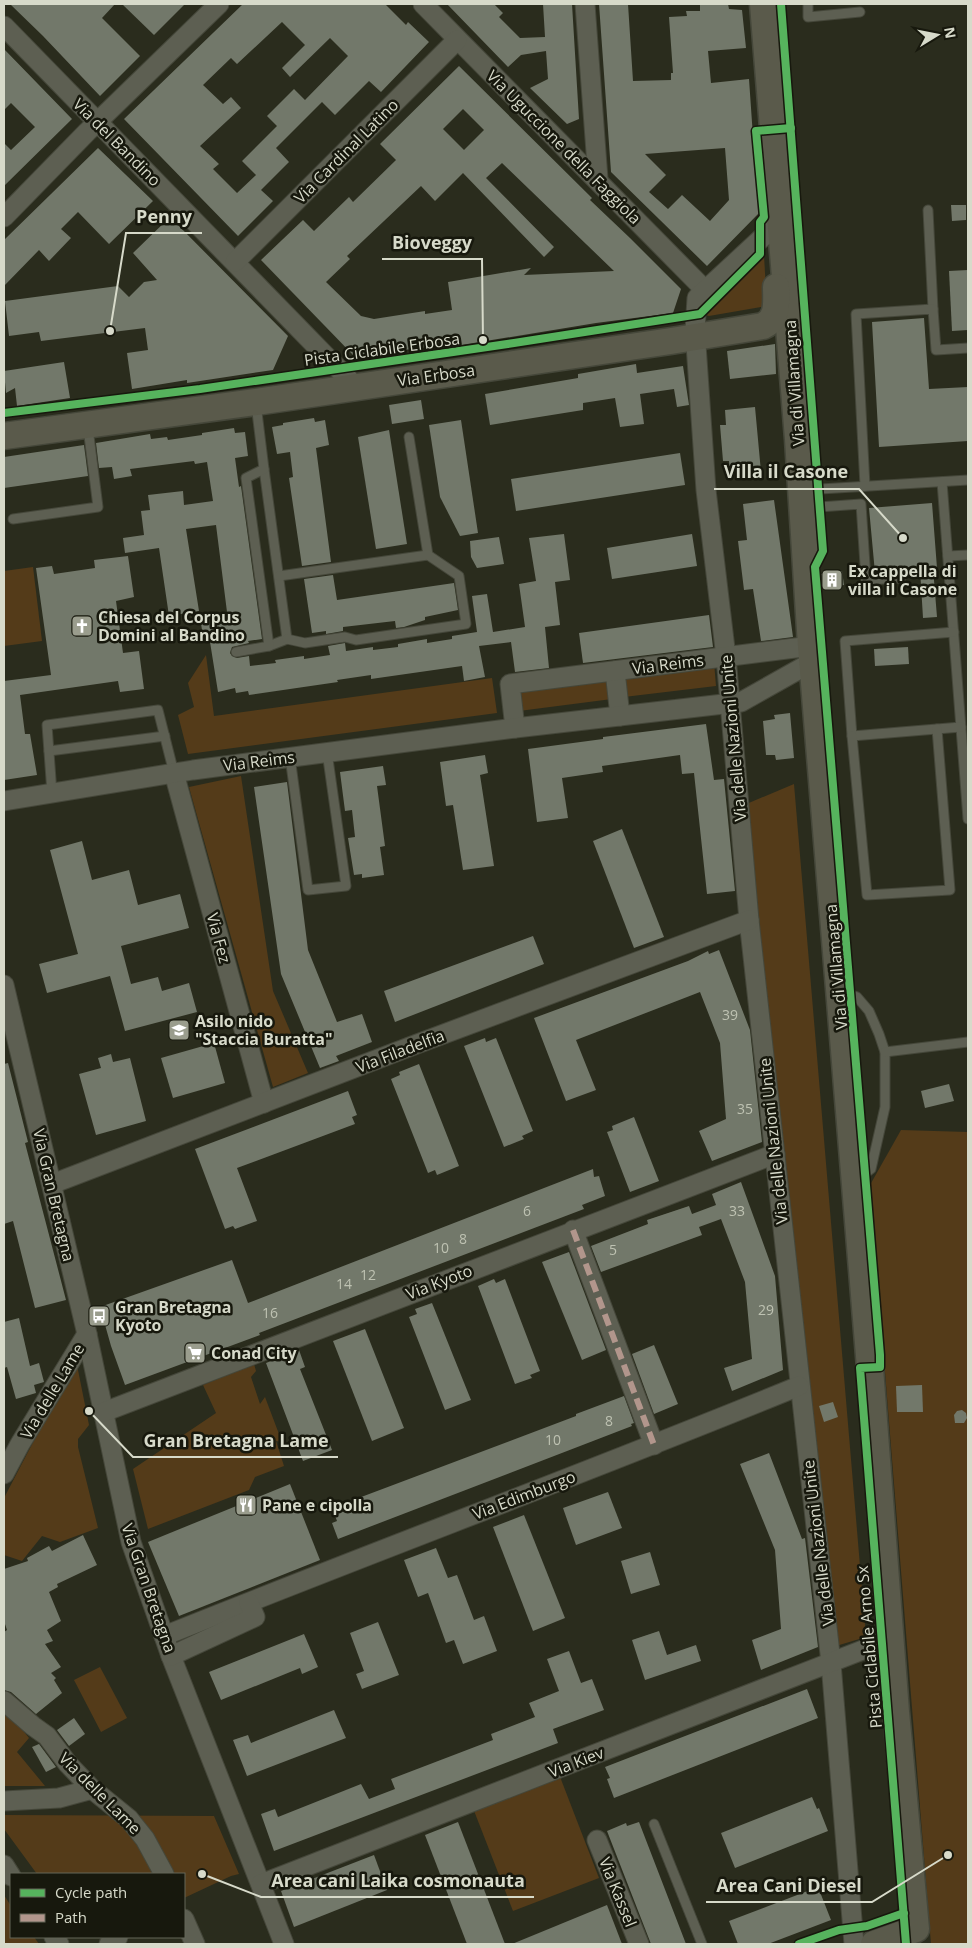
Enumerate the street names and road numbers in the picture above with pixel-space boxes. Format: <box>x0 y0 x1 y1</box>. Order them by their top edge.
street label: Via Uguccione della Faggiola <box>482 65 646 229</box>
street label: Via del Bandino <box>68 93 166 191</box>
street label: Via Cardinal Latino <box>289 94 403 208</box>
street label: Via di Villamagna <box>779 319 809 447</box>
street label: Pista Ciclabile Erbosa <box>303 327 461 371</box>
street label: Via Erbosa <box>396 359 476 391</box>
street label: Via Reims <box>631 649 705 679</box>
street label: Via delle Nazioni Unite <box>715 654 751 822</box>
street label: Via Reims <box>222 746 296 776</box>
street label: Via di Villamagna <box>820 903 852 1031</box>
street label: Via Fez <box>202 910 236 966</box>
street label: Via Filadelfia <box>353 1024 447 1078</box>
street label: Via delle Nazioni Unite <box>753 1057 793 1225</box>
street label: Via Gran Bretagna <box>28 1127 80 1263</box>
street label: Via Kyoto <box>403 1259 475 1305</box>
street label: Via delle Lame <box>15 1339 89 1443</box>
street label: Via delle Nazioni Unite <box>797 1459 839 1627</box>
street label: Via Edimburgo <box>469 1465 579 1525</box>
street label: Via Gran Bretagna <box>117 1520 181 1656</box>
street label: Pista Ciclabile Arno Sx <box>851 1564 887 1729</box>
street label: Via Kiev <box>545 1741 607 1783</box>
street label: Via delle Lame <box>54 1747 146 1839</box>
street label: Via Kassel <box>594 1854 642 1930</box>

